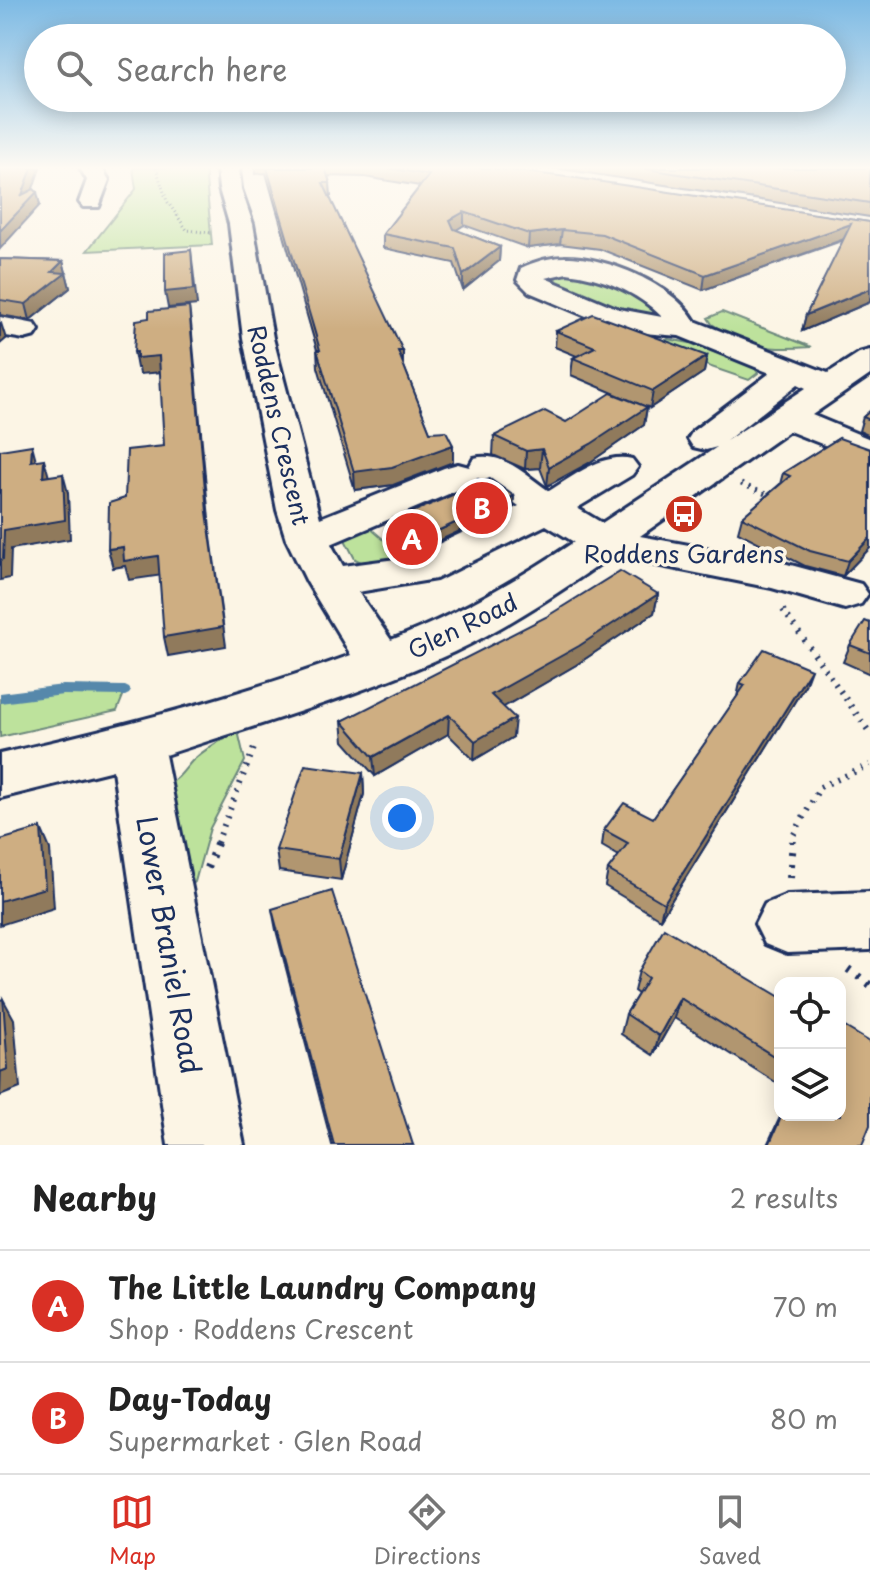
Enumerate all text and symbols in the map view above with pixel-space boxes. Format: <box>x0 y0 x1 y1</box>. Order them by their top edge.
search box <box>24 24 846 112</box>
icon: search <box>52 46 96 90</box>
text: Search here <box>116 46 288 91</box>
street label: Roddens Crescent <box>239 321 321 529</box>
pin: B <box>456 478 508 538</box>
bus stop icon: Roddens Gardens <box>663 493 705 535</box>
pin: A <box>386 509 438 569</box>
place label: Roddens Gardens <box>584 535 784 571</box>
street label: Glen Road <box>401 583 523 667</box>
your location <box>382 798 422 838</box>
street label: Lower Braniel Road <box>126 813 214 1077</box>
map controls <box>774 977 846 1121</box>
button: locate <box>774 977 846 1049</box>
button: layers <box>774 1049 846 1121</box>
text: Nearby <box>32 1171 157 1223</box>
text: 2 results <box>730 1178 838 1217</box>
text: The Little Laundry Company <box>108 1264 536 1309</box>
text: A <box>48 1287 68 1326</box>
text: 70 m <box>773 1287 838 1326</box>
text: Shop · Roddens Crescent <box>108 1309 413 1348</box>
text: Day-Today <box>108 1376 271 1421</box>
text: B <box>49 1399 67 1438</box>
text: 80 m <box>770 1399 838 1438</box>
text: Supermarket · Glen Road <box>108 1421 422 1460</box>
tab: Map <box>109 1490 156 1571</box>
tab: Directions <box>374 1490 481 1571</box>
tab: Saved <box>699 1490 761 1571</box>

